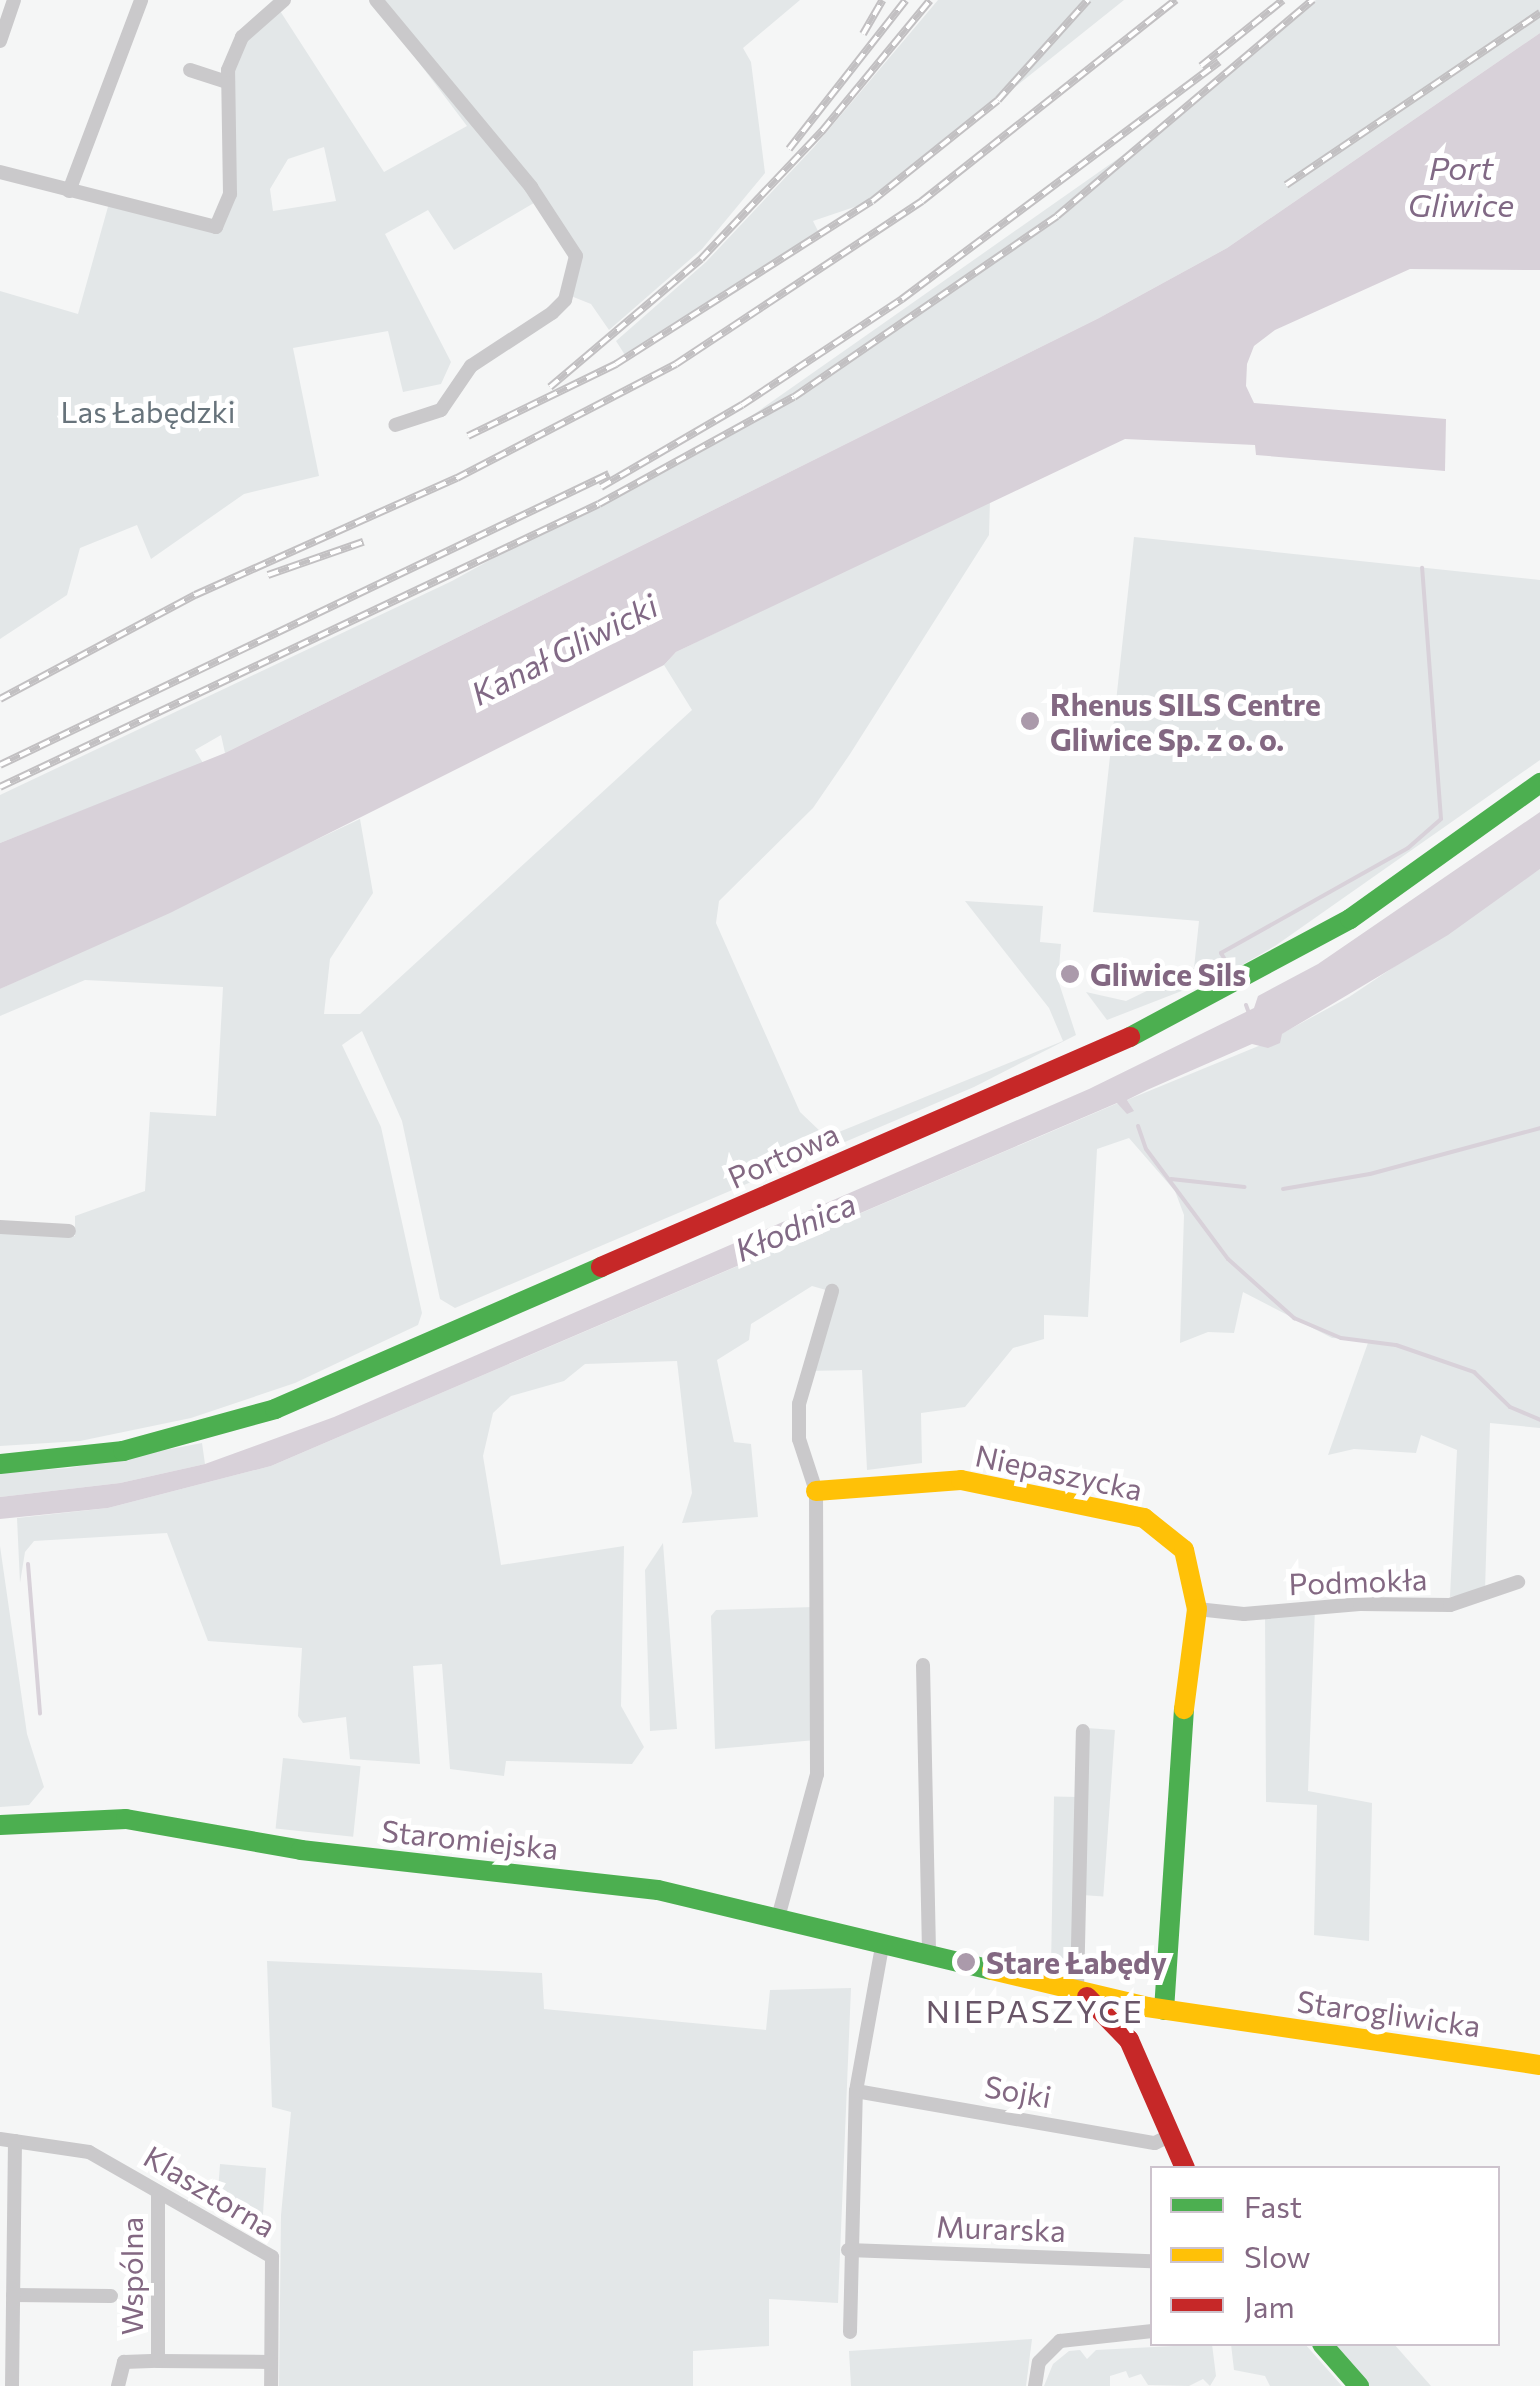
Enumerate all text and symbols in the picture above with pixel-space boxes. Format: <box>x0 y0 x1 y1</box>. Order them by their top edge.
water label: Port Gliwice <box>1408 149 1514 224</box>
park label: Las Łabędzki <box>60 393 236 429</box>
water label: Kanał Gliwicki <box>464 586 664 712</box>
place label: Rhenus SILS Centre Gliwice Sp. z o. o. <box>1050 686 1321 756</box>
marker: Rhenus SILS Centre Gliwice Sp. z o. o. <box>1019 710 1041 732</box>
place label: Gliwice Sils <box>1090 956 1246 992</box>
marker: Gliwice Sils <box>1059 963 1081 985</box>
street label: Portowa <box>722 1115 844 1195</box>
water label: Kłodnica <box>729 1183 861 1269</box>
street label: Niepaszycka <box>972 1437 1146 1507</box>
street label: Podmokła <box>1288 1561 1428 1601</box>
street label: Staromiejska <box>380 1812 560 1866</box>
place label: Stare Łabędy <box>986 1944 1167 1980</box>
marker: Stare Łabędy <box>955 1951 977 1973</box>
street label: Starogliwicka <box>1295 1982 1483 2044</box>
district label: NIEPASZYCE <box>926 1991 1144 2029</box>
street label: Sojki <box>982 2067 1054 2115</box>
street label: Klasztorna <box>138 2138 282 2244</box>
legend <box>1150 2166 1500 2346</box>
text: Fast <box>1244 2187 1302 2224</box>
street label: Murarska <box>935 2208 1067 2248</box>
street label: Wspólna <box>113 2217 149 2335</box>
text: Slow <box>1244 2237 1311 2274</box>
text: Jam <box>1244 2287 1295 2324</box>

